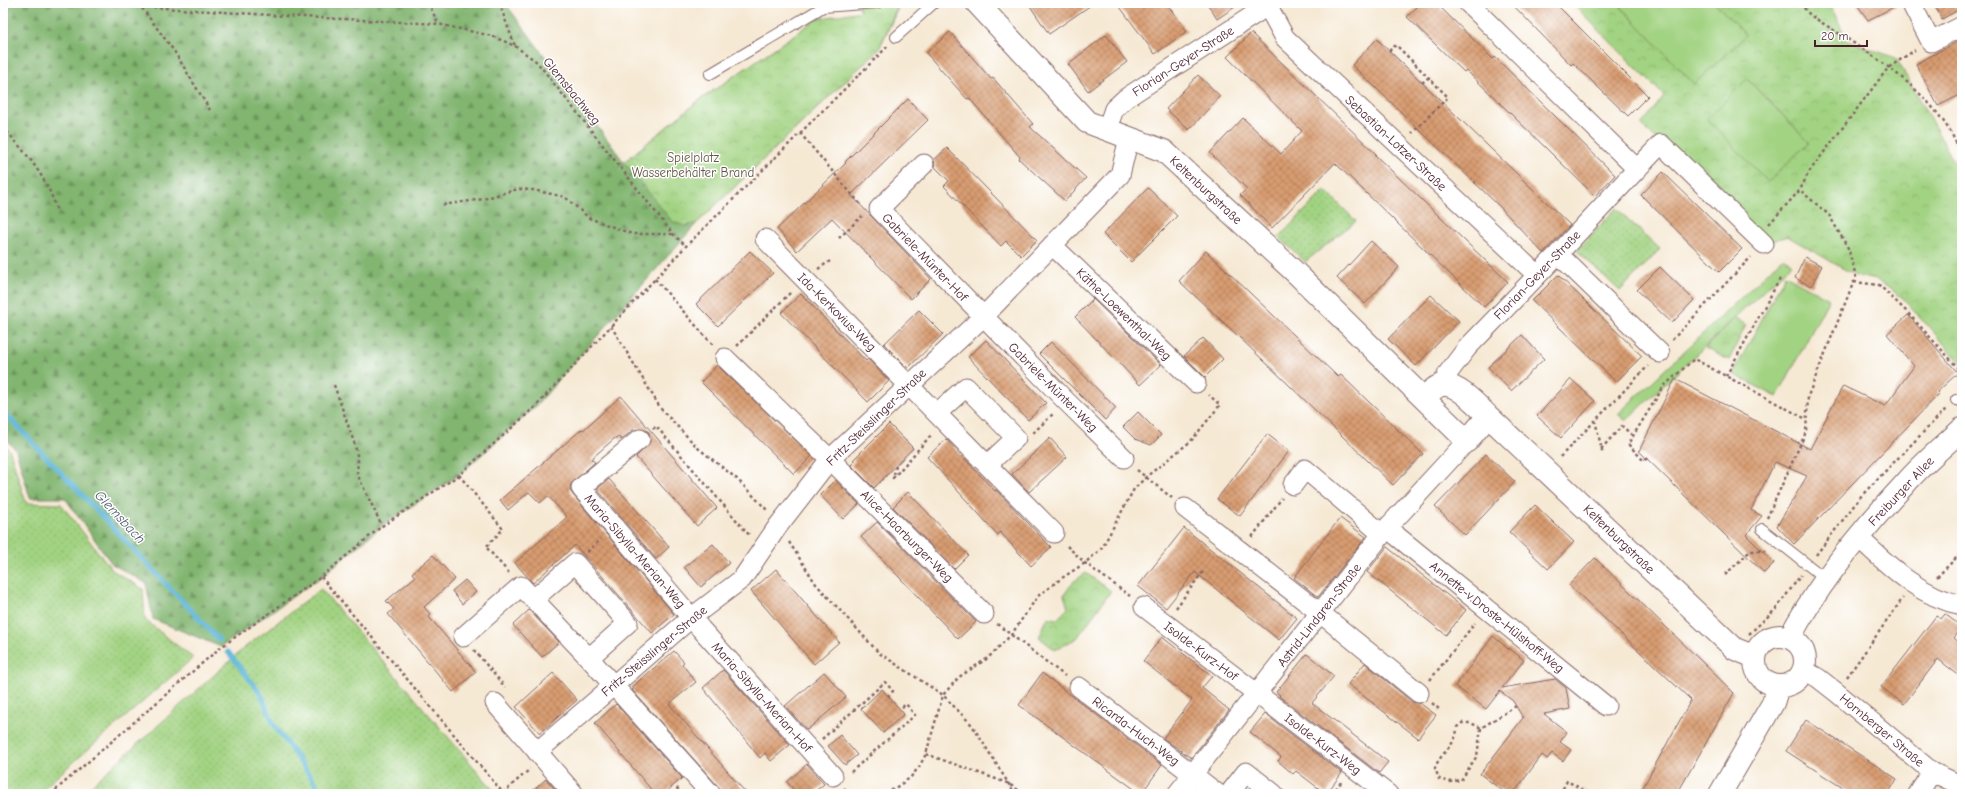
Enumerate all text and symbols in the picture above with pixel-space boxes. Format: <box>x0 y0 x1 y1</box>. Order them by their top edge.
street label: Florian-Geyer-Straße <box>1129 22 1237 99</box>
scale bar <box>1815 22 1867 48</box>
text: 20 m <box>1821 29 1849 43</box>
street label: Glemsbachweg <box>540 54 604 128</box>
street label: Sebastian-Lotzer-Straße <box>1342 92 1450 194</box>
park label: Spielplatz Wasserbehälter Brand <box>632 150 754 180</box>
street label: Keltenburgstraße <box>1167 153 1245 228</box>
street label: Gabriele-Münter-Hof <box>879 210 972 305</box>
street label: Florian-Geyer-Straße <box>1491 227 1584 323</box>
street label: Käthe-Loewenthal-Weg <box>1073 265 1175 363</box>
street label: Ida-Kerkovius-Weg <box>795 270 879 354</box>
street label: Gabriele-Münter-Weg <box>1005 339 1101 435</box>
street label: Fritz-Steisslinger-Straße <box>823 365 929 469</box>
street label: Freiburger Allee <box>1865 453 1937 529</box>
water label: Glemsbach <box>91 487 149 547</box>
street label: Alice-Haarburger-Weg <box>858 487 956 585</box>
street label: Maria-Sibylla-Merian-Weg <box>581 491 689 611</box>
street label: Keltenburgstraße <box>1580 501 1658 577</box>
street label: Annette-v.Droste-Hülshoff-Weg <box>1427 558 1567 676</box>
street label: Astrid-Lindgren-Straße <box>1274 560 1364 670</box>
street label: Fritz-Steisslinger-Straße <box>598 602 710 700</box>
street label: Isolde-Kurz-Hof <box>1161 618 1242 684</box>
street label: Maria-Sibylla-Merian-Hof <box>709 639 816 756</box>
street label: Hornberger Straße <box>1837 690 1928 770</box>
street label: Ricarda-Huch-Weg <box>1089 693 1183 769</box>
street label: Isolde-Kurz-Weg <box>1282 710 1364 778</box>

